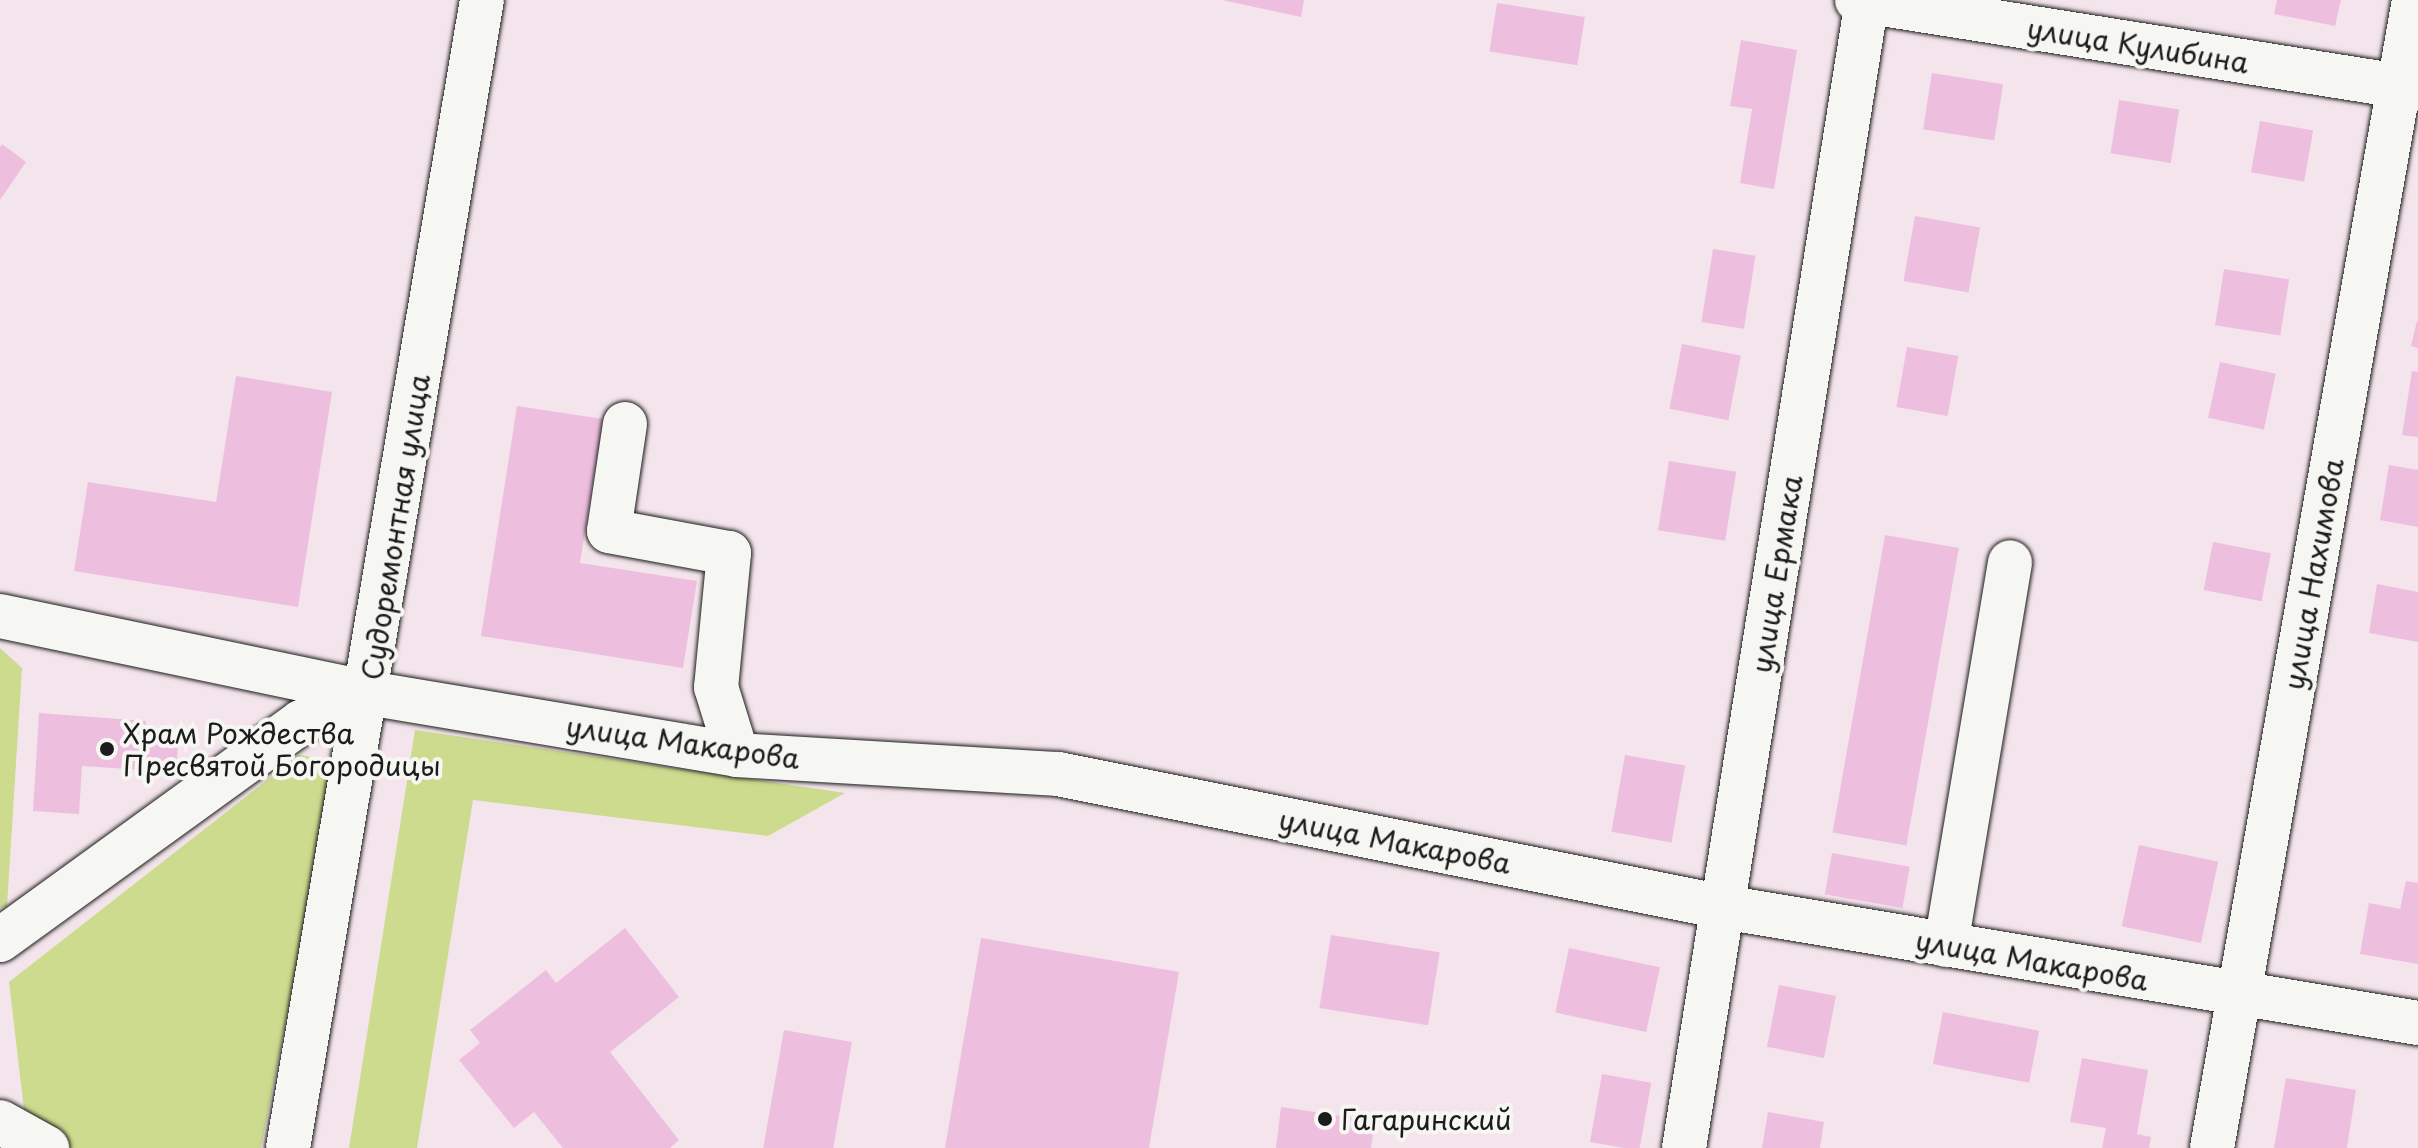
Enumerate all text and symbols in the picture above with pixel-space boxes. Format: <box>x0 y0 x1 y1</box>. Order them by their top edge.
street label: улица Кулибина <box>2024 11 2252 79</box>
street label: Судоремонтная улица <box>354 371 436 683</box>
street label: улица Нахимова <box>2276 456 2350 692</box>
street label: улица Ермака <box>1744 472 1808 676</box>
street label: улица Макарова <box>563 709 803 775</box>
place label: Храм Рождества Пресвятой Богородицы <box>123 716 441 782</box>
marker: Храм Рождества Пресвятой Богородицы <box>98 740 116 758</box>
street label: улица Макарова <box>1276 802 1514 880</box>
street label: улица Макарова <box>1913 923 2151 997</box>
place label: Гагаринский <box>1341 1102 1511 1136</box>
marker: Гагаринский <box>1316 1110 1334 1128</box>

